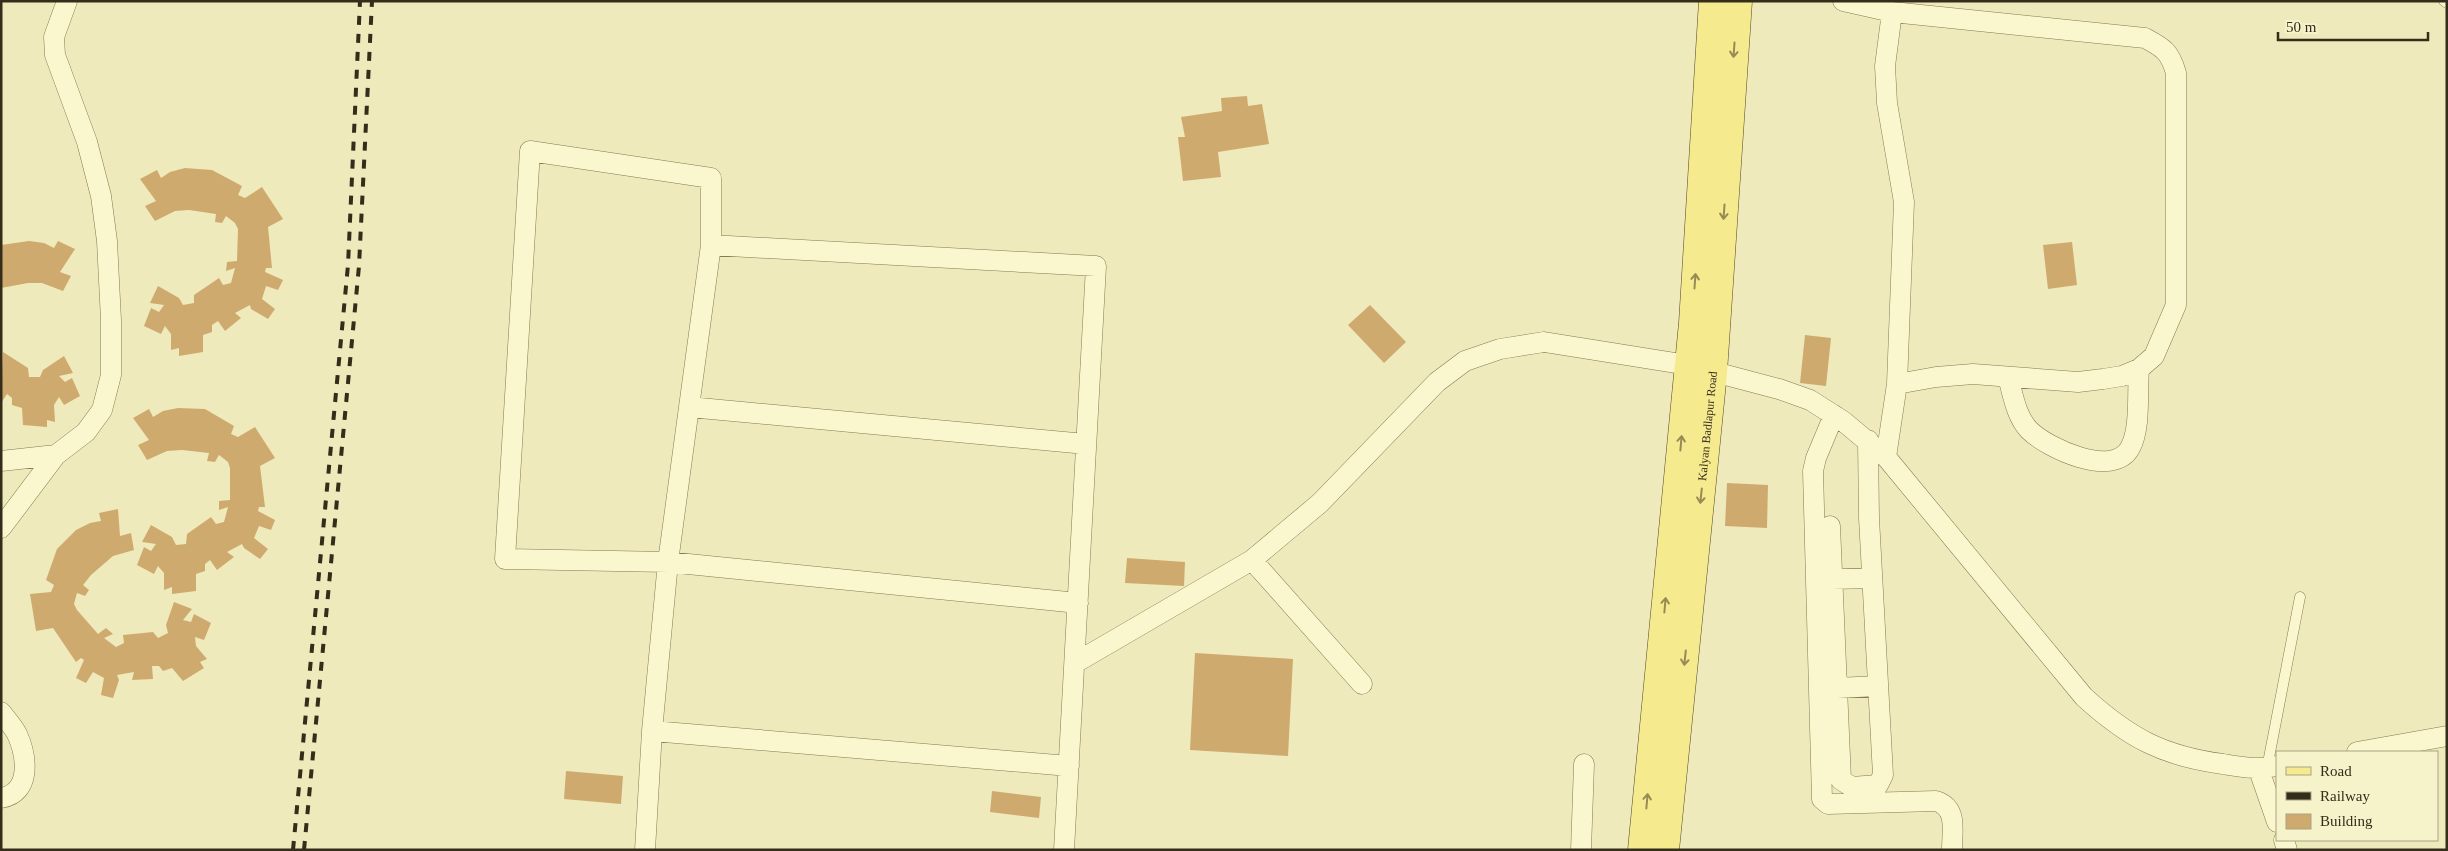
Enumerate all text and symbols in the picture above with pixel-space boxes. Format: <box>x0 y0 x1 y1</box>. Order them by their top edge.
scale bar <box>2278 10 2428 42</box>
text: 50 m <box>2286 19 2317 35</box>
one-way arrow <box>1730 42 1739 58</box>
one-way arrow <box>1719 204 1729 220</box>
one-way arrow <box>1691 273 1700 289</box>
street label: Kalyan Badlapur Road <box>1695 371 1720 482</box>
one-way arrow <box>1676 435 1685 451</box>
one-way arrow <box>1696 488 1706 504</box>
one-way arrow <box>1661 597 1670 613</box>
one-way arrow <box>1680 649 1689 665</box>
legend <box>2276 751 2438 841</box>
text: Road <box>2320 763 2352 779</box>
text: Railway <box>2320 788 2370 804</box>
one-way arrow <box>1642 794 1652 810</box>
text: Building <box>2320 813 2373 829</box>

